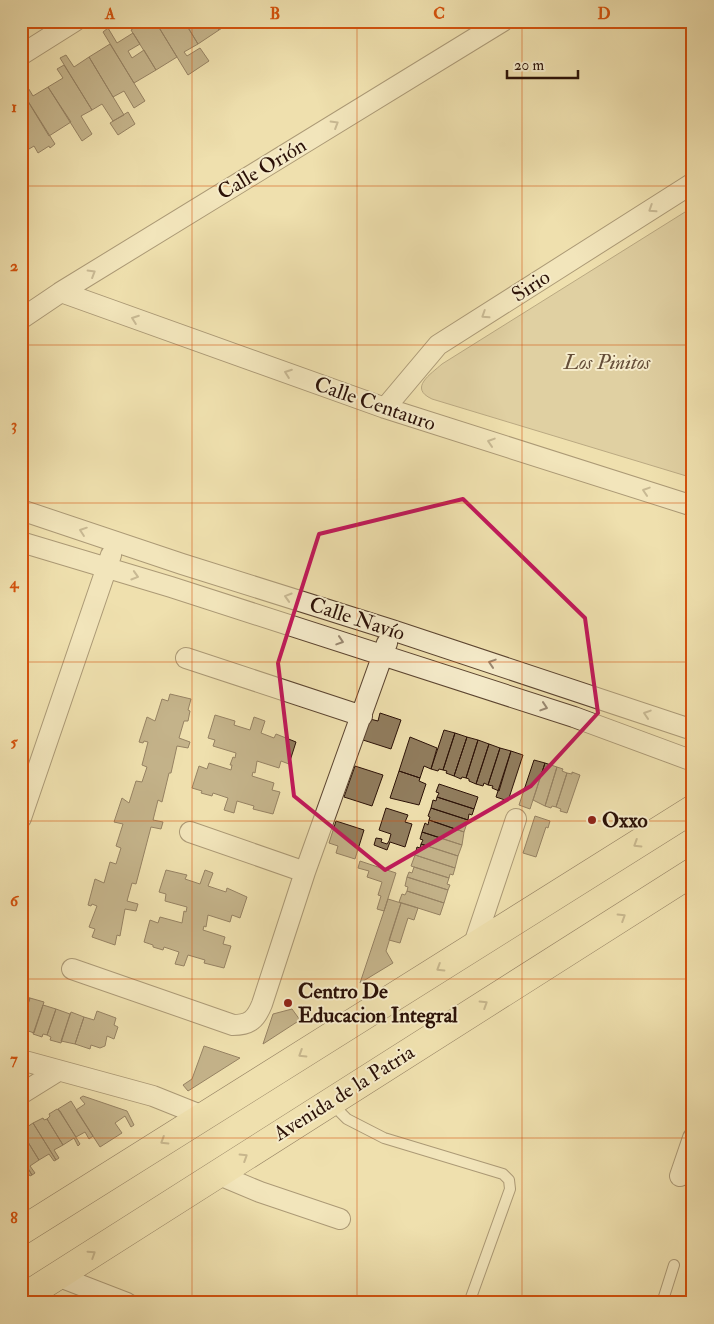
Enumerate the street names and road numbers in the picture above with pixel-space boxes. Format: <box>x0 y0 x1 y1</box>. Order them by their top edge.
street label: Calle Orión <box>213 132 312 206</box>
street label: Sirio <box>507 264 555 308</box>
street label: Calle Centauro <box>311 371 439 437</box>
street label: Calle Navío <box>306 591 408 647</box>
street label: Avenida de la Patria <box>268 1039 420 1148</box>

